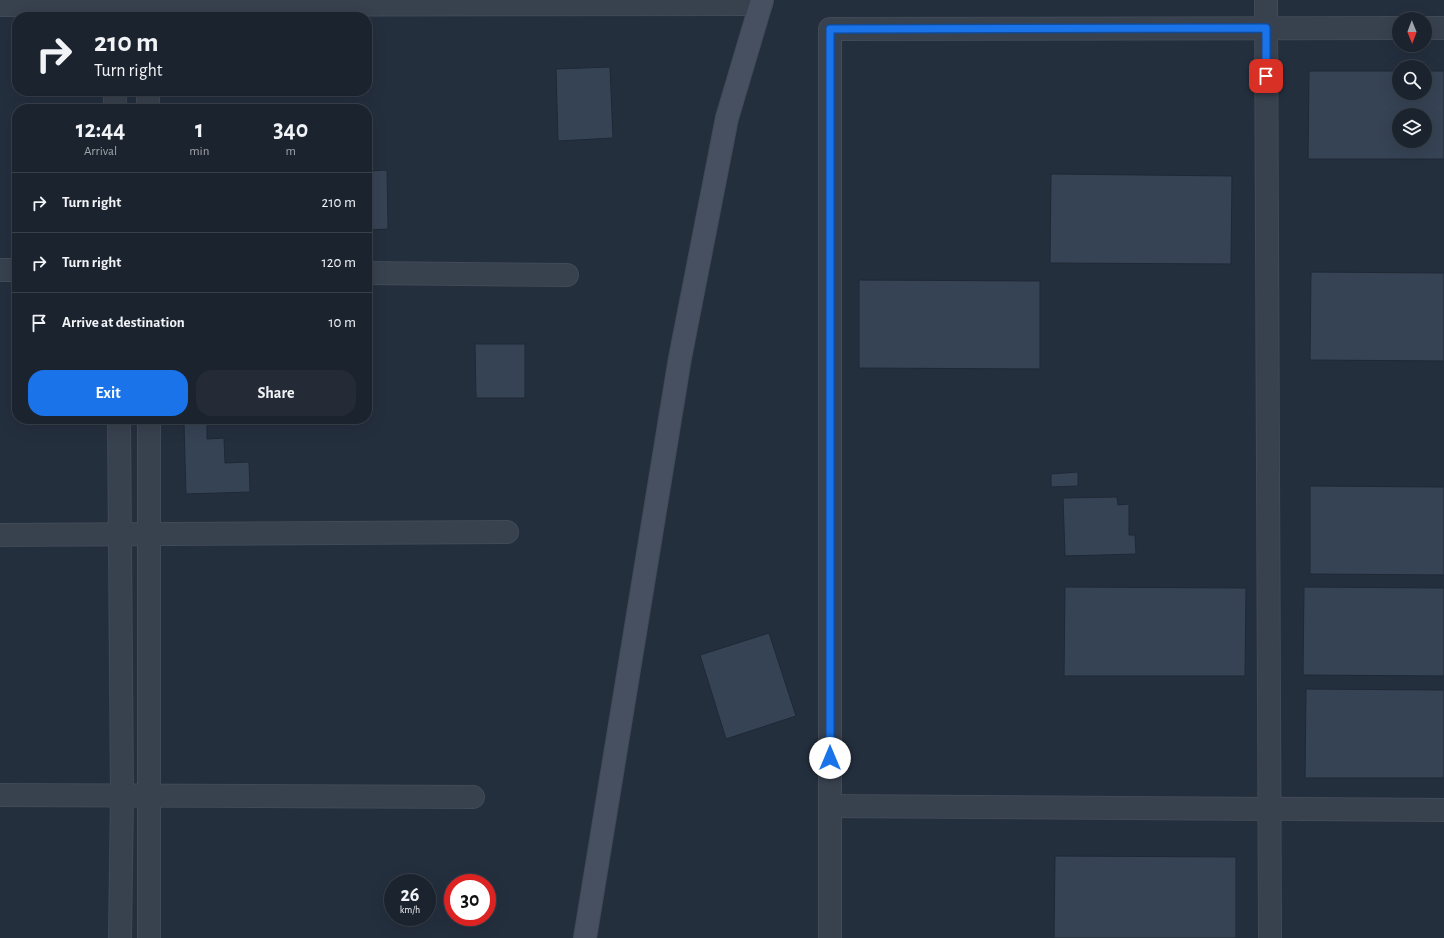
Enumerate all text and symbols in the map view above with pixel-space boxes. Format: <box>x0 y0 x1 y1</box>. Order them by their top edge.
north arrow <box>1392 12 1432 52</box>
map controls <box>1392 12 1432 148</box>
icon: right <box>28 28 80 80</box>
text: 210 m <box>94 29 159 57</box>
pin <box>1249 59 1283 93</box>
button: search <box>1392 60 1432 100</box>
text: Turn right <box>94 62 163 80</box>
icon: arrive <box>1255 65 1277 87</box>
button: layers <box>1392 108 1432 148</box>
text: 12:44 <box>76 118 125 142</box>
text: 1 <box>195 118 204 142</box>
text: 340 <box>273 118 308 142</box>
text: Arrival <box>84 145 117 158</box>
text: min <box>189 145 209 158</box>
text: m <box>286 145 296 158</box>
icon: right <box>28 192 50 214</box>
text: Turn right <box>62 195 121 210</box>
text: 210 m <box>322 195 356 210</box>
icon: right <box>28 252 50 274</box>
text: Turn right <box>62 255 121 270</box>
text: 120 m <box>322 255 356 270</box>
icon: arrive <box>28 312 50 334</box>
text: Arrive at destination <box>62 315 185 330</box>
text: 10 m <box>328 315 356 330</box>
button: Exit <box>28 370 188 416</box>
button: Share <box>196 370 356 416</box>
position arrow <box>809 737 851 779</box>
speed limit sign: 30 <box>444 874 496 926</box>
text: 26 <box>400 885 420 905</box>
text: km/h <box>400 905 420 915</box>

